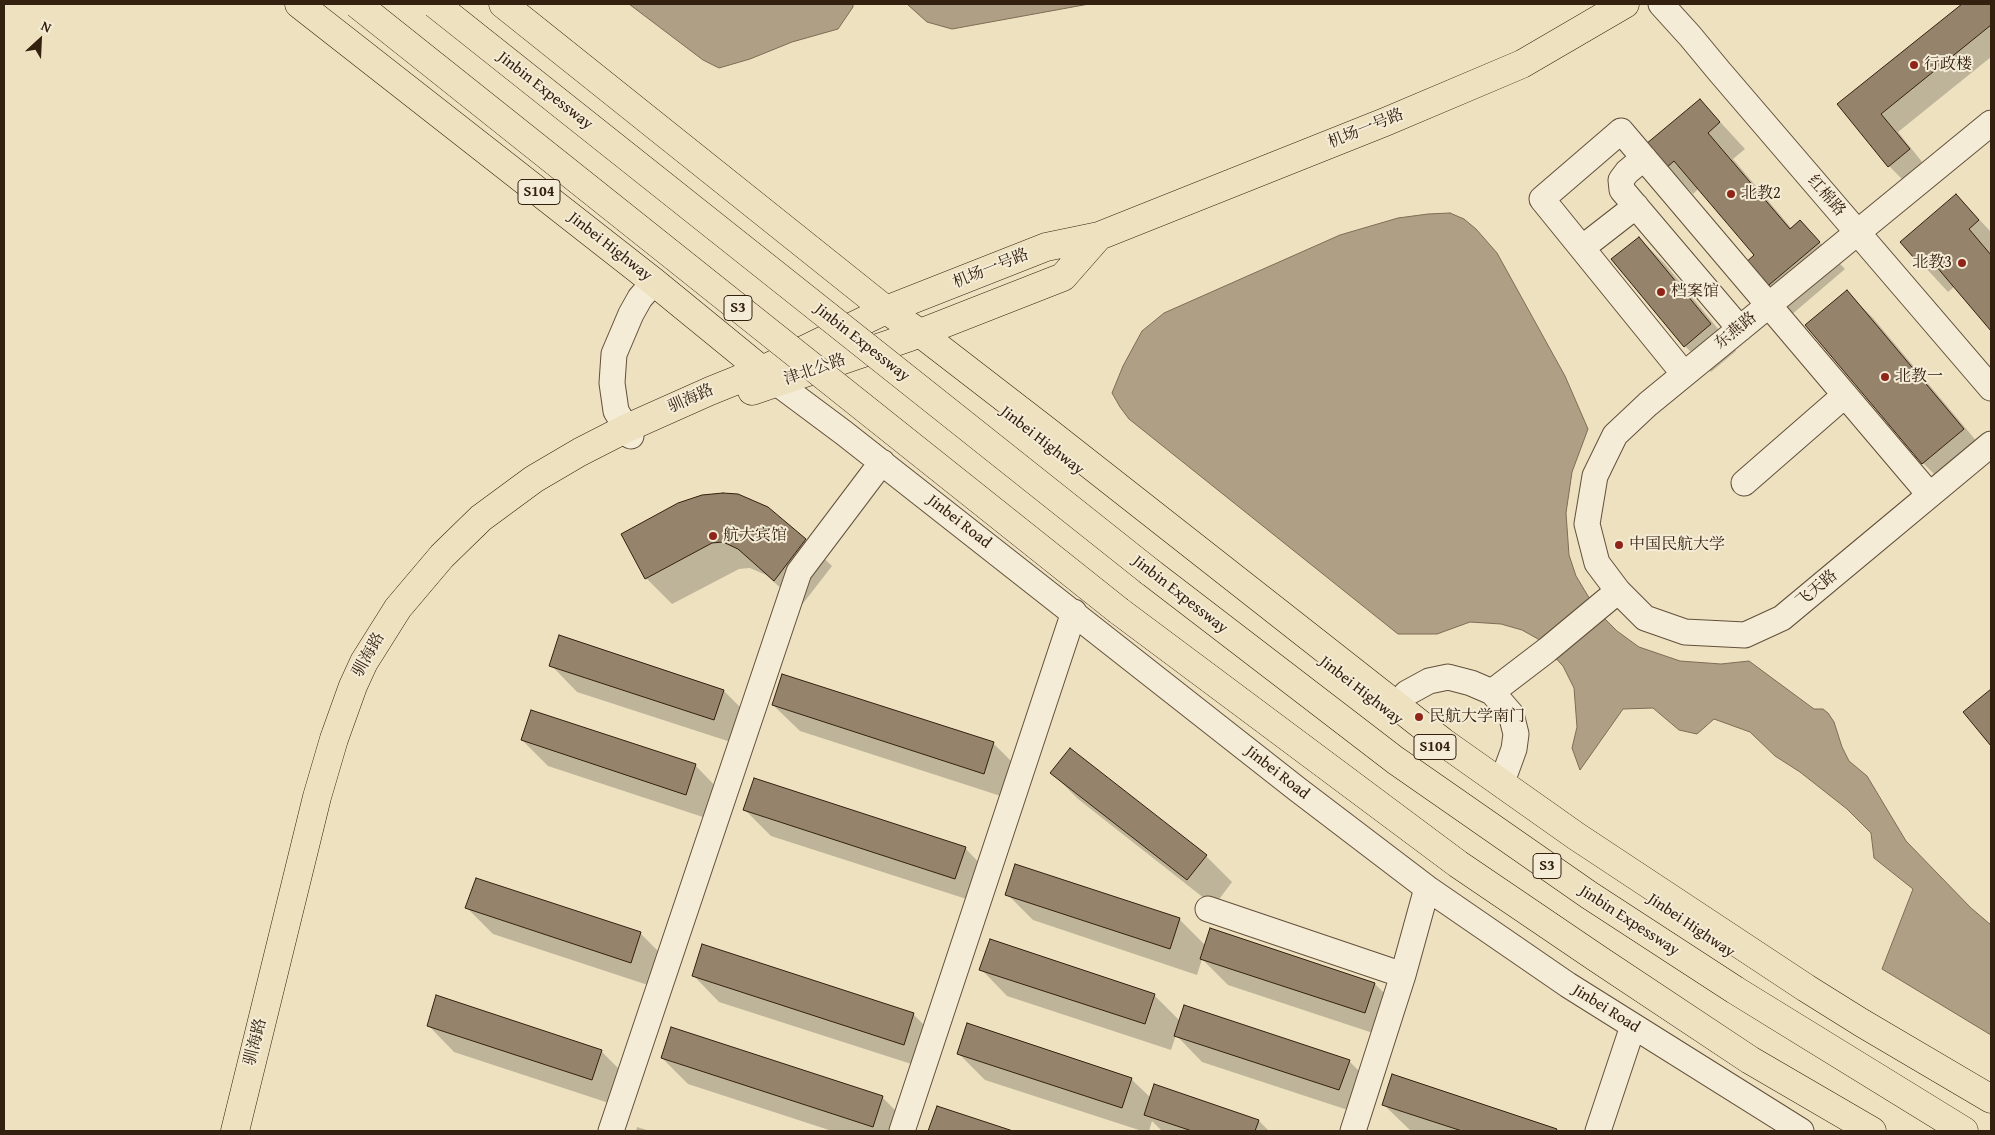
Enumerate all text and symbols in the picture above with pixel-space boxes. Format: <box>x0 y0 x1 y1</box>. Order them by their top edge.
north arrow <box>15 15 65 65</box>
text: N <box>38 15 55 37</box>
street label: Jinbin Expessway <box>494 48 596 134</box>
place label: 行政楼 <box>1924 55 1972 75</box>
marker: 行政楼 <box>1908 59 1920 71</box>
street label: 机场一号路 <box>1325 105 1407 153</box>
street label: 红棉路 <box>1803 172 1849 220</box>
road number: S104 <box>518 180 560 204</box>
place label: 北教2 <box>1741 184 1781 204</box>
marker: 北教2 <box>1725 188 1737 200</box>
street label: Jinbei Highway <box>564 208 656 286</box>
street label: 机场一号路 <box>950 245 1032 293</box>
place label: 北教3 <box>1912 253 1952 273</box>
marker: 北教3 <box>1956 257 1968 269</box>
place label: 档案馆 <box>1671 282 1719 302</box>
marker: 档案馆 <box>1655 286 1667 298</box>
road number: S3 <box>724 296 752 320</box>
street label: Jinbin Expessway <box>811 300 913 386</box>
street label: 东燕路 <box>1711 308 1761 354</box>
street label: 津北公路 <box>782 351 848 389</box>
place label: 北教一 <box>1895 367 1943 387</box>
marker: 北教一 <box>1879 371 1891 383</box>
street label: 驯海路 <box>665 380 717 418</box>
street label: Jinbei Highway <box>996 402 1088 480</box>
street label: Jinbei Road <box>923 491 995 553</box>
place label: 航大宾馆 <box>723 526 787 546</box>
marker: 航大宾馆 <box>707 530 719 542</box>
place label: 中国民航大学 <box>1629 535 1725 555</box>
marker: 中国民航大学 <box>1613 539 1625 551</box>
street label: Jinbin Expessway <box>1129 552 1231 638</box>
street label: 飞天路 <box>1792 566 1842 612</box>
street label: 驯海路 <box>349 629 389 681</box>
street label: Jinbei Highway <box>1315 652 1407 730</box>
place label: 民航大学南门 <box>1429 707 1525 727</box>
marker: 民航大学南门 <box>1413 711 1425 723</box>
road number: S104 <box>1414 734 1456 760</box>
street label: Jinbei Road <box>1241 742 1313 804</box>
road number: S3 <box>1533 854 1561 878</box>
street label: Jinbin Expessway <box>1575 881 1683 961</box>
street label: Jinbei Highway <box>1644 890 1738 962</box>
street label: Jinbei Road <box>1569 981 1643 1037</box>
street label: 驯海路 <box>241 1016 271 1068</box>

